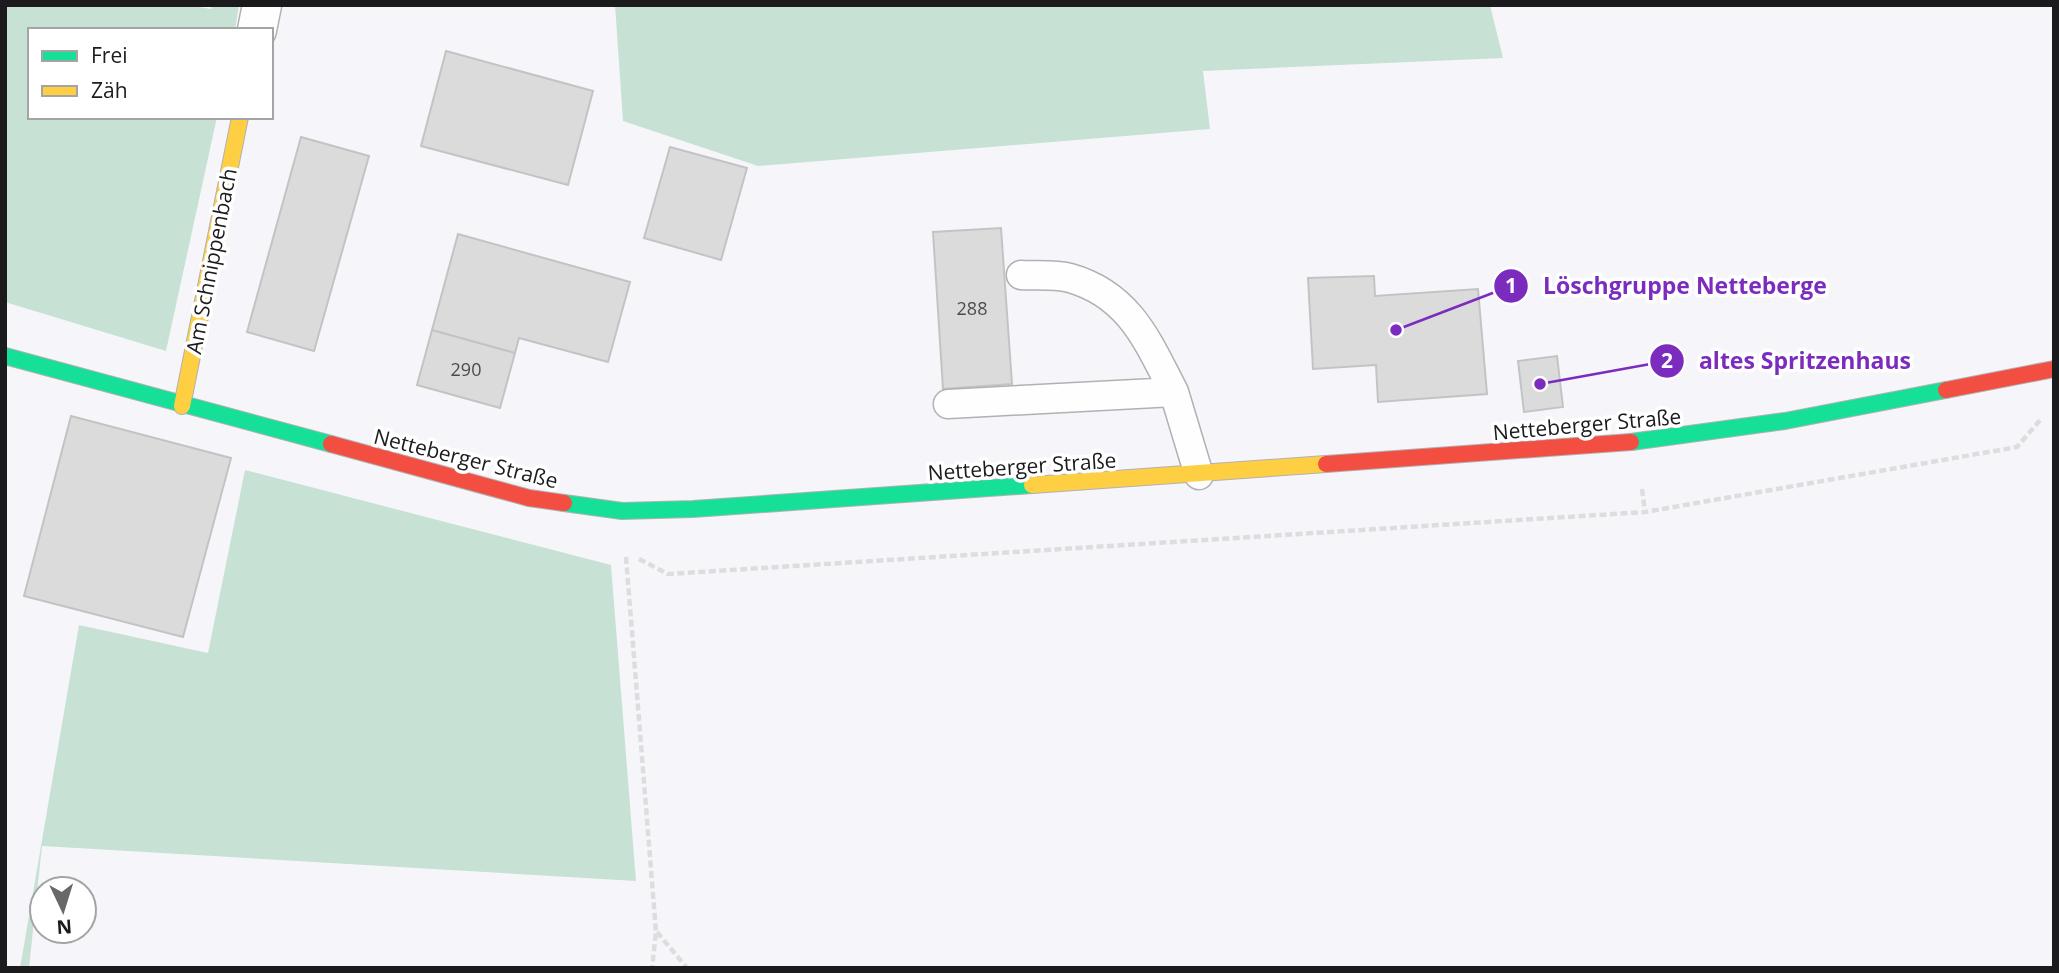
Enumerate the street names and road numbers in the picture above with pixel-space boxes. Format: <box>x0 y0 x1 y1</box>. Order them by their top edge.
street label: Am Schnippenbach <box>179 166 243 356</box>
street label: Netteberger Straße <box>1492 402 1682 446</box>
street label: Netteberger Straße <box>371 422 561 494</box>
street label: Netteberger Straße <box>927 445 1117 487</box>

